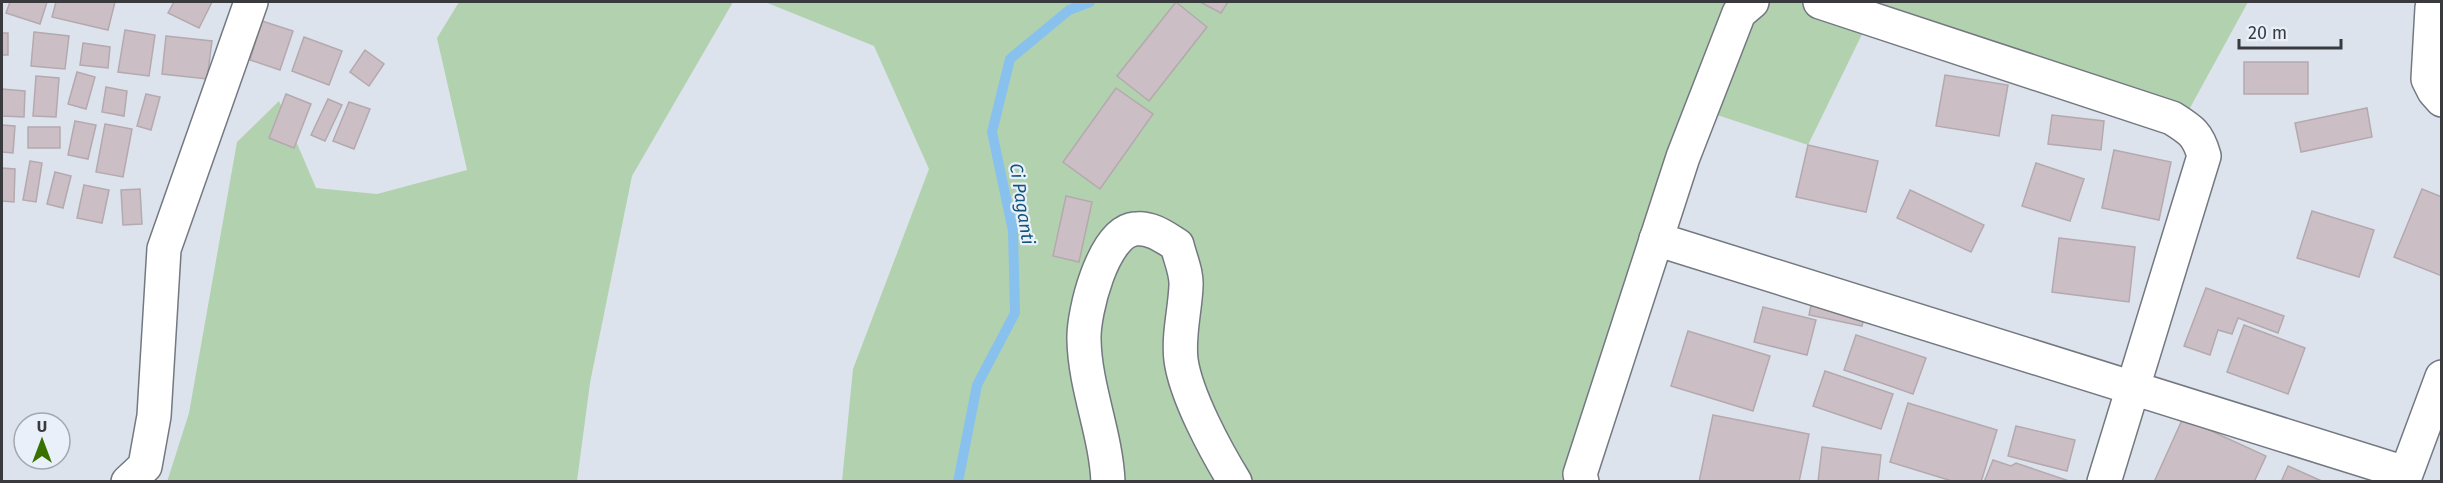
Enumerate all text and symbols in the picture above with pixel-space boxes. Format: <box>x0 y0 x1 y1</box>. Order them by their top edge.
scale bar <box>2239 12 2341 50</box>
text: 20 m <box>2248 22 2287 44</box>
water label: Ci Paganti <box>1005 162 1039 246</box>
north arrow <box>12 411 72 471</box>
text: U <box>37 417 47 436</box>

